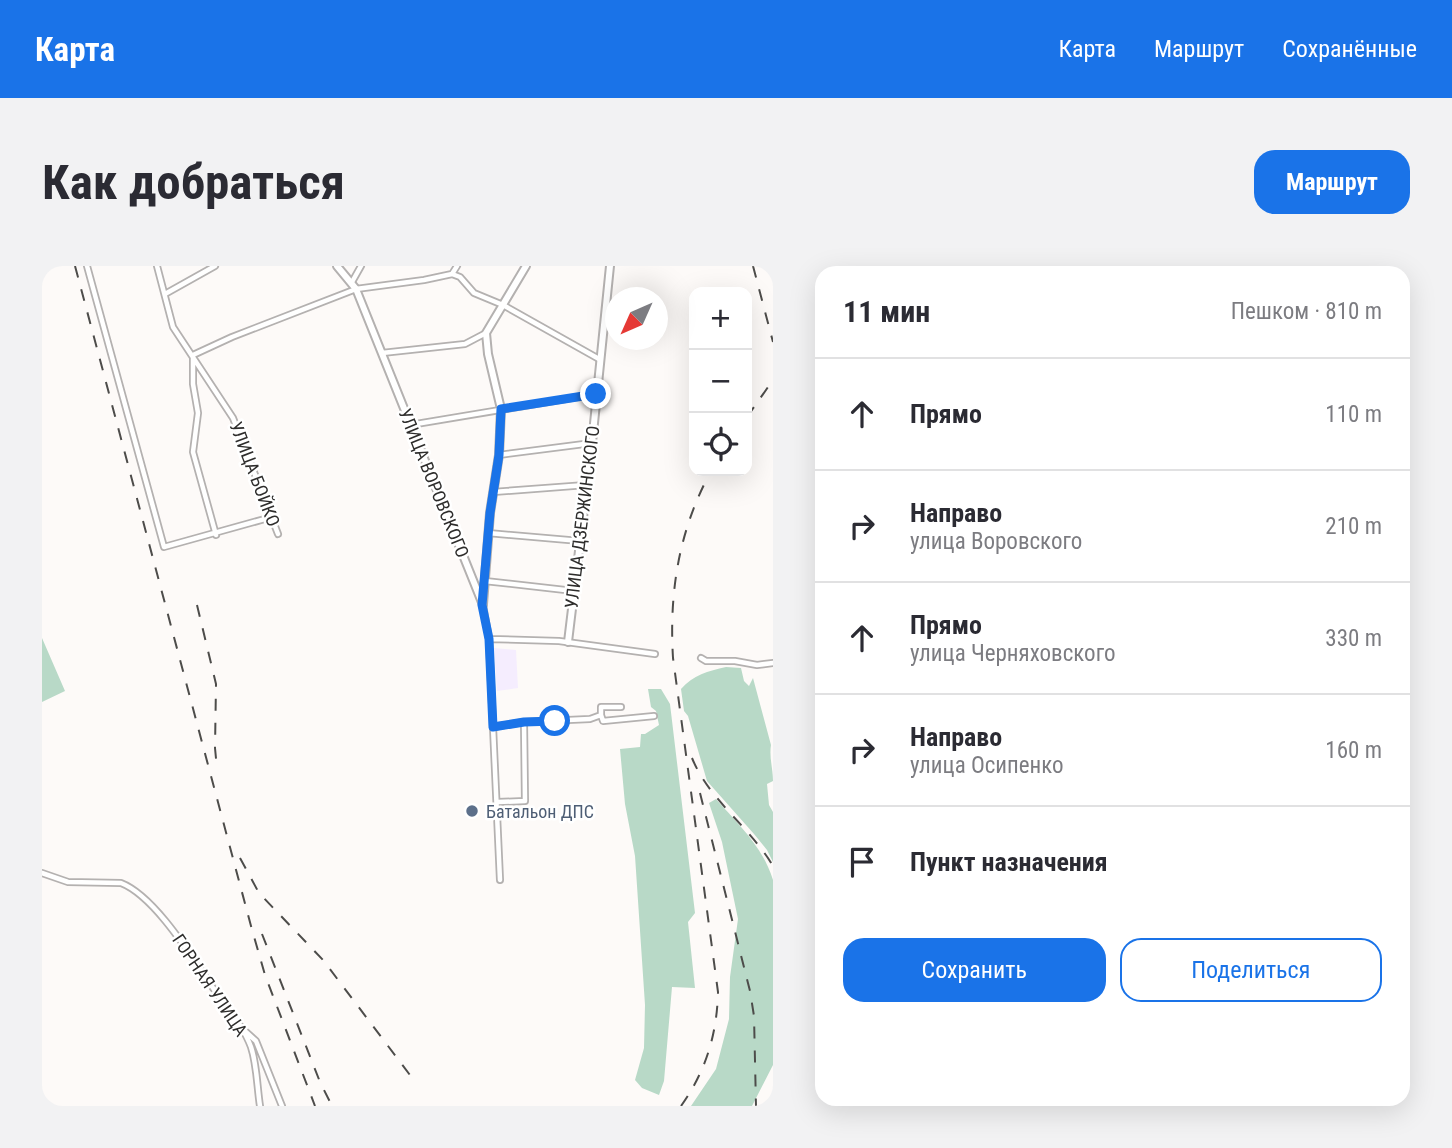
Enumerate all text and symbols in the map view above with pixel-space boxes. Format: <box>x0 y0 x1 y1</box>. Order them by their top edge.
text: Карта <box>35 30 115 69</box>
text: Карта <box>1059 35 1116 63</box>
text: Маршрут <box>1154 35 1244 63</box>
text: Сохранённые <box>1282 35 1417 63</box>
button: Маршрут <box>1254 150 1410 214</box>
text: Как добраться <box>42 154 345 211</box>
north arrow <box>605 287 668 350</box>
map controls <box>689 287 752 476</box>
button: + <box>689 287 752 350</box>
text: 11 мин <box>843 294 930 329</box>
text: Пешком · 810 m <box>1231 298 1382 325</box>
button: − <box>689 350 752 413</box>
route end <box>580 378 611 409</box>
icon: ahead <box>843 395 881 433</box>
text: Прямо <box>910 399 982 429</box>
text: 110 m <box>1325 401 1382 428</box>
street label: УЛИЦА ВОРОВСКОГО <box>394 405 474 561</box>
button: locate <box>689 413 752 476</box>
street label: УЛИЦА БОЙКО <box>225 419 285 529</box>
street label: УЛИЦА ДЗЕРЖИНСКОГО <box>560 424 604 610</box>
text: Направо <box>910 498 1002 528</box>
icon: right <box>843 507 881 545</box>
text: 210 m <box>1325 513 1382 540</box>
text: улица Воровского <box>910 528 1082 555</box>
text: Прямо <box>910 610 982 640</box>
icon: ahead <box>843 619 881 657</box>
text: 330 m <box>1325 625 1382 652</box>
text: улица Черняховского <box>910 640 1116 667</box>
route start <box>539 705 570 736</box>
text: Направо <box>910 722 1002 752</box>
icon: right <box>843 731 881 769</box>
text: 160 m <box>1325 737 1382 764</box>
text: улица Осипенко <box>910 752 1064 779</box>
place label: Батальон ДПС <box>486 801 594 822</box>
marker: Батальон ДПС <box>464 803 480 819</box>
icon: arrive <box>843 843 881 881</box>
text: Пункт назначения <box>910 847 1108 877</box>
street label: ГОРНАЯ УЛИЦА <box>168 930 252 1041</box>
button: Сохранить <box>843 938 1106 1002</box>
button: Поделиться <box>1120 938 1382 1002</box>

